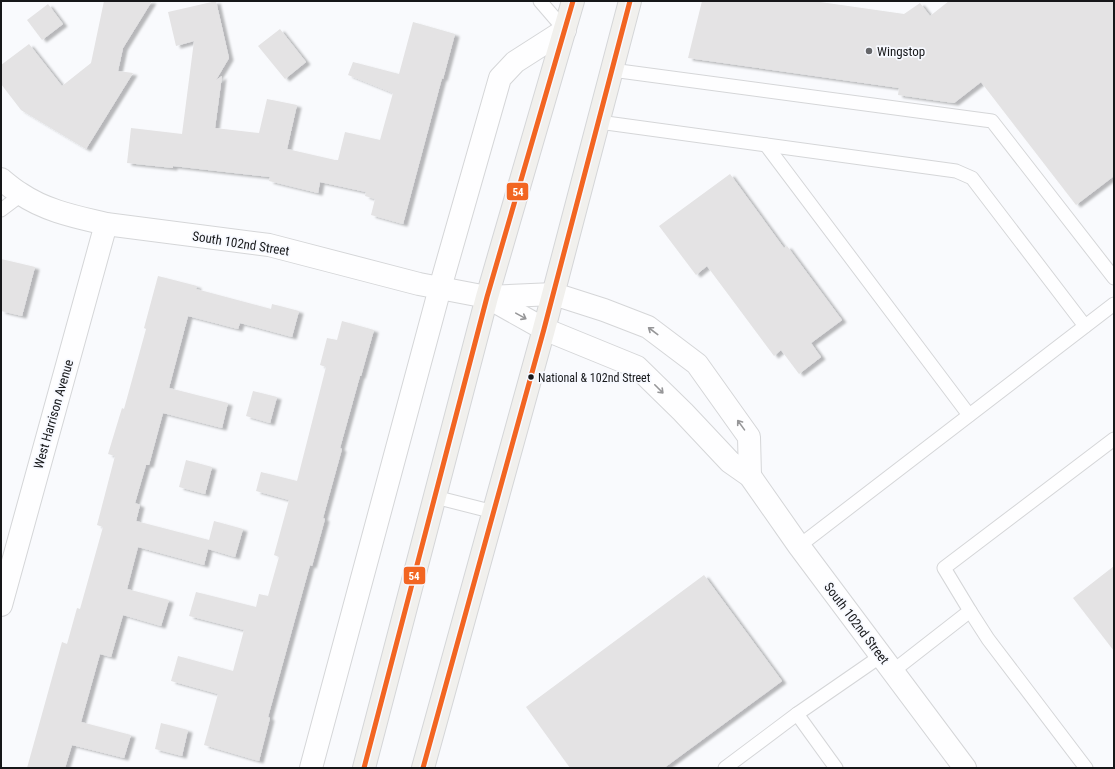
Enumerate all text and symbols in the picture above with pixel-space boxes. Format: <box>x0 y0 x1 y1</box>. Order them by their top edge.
place label: Wingstop <box>877 44 925 59</box>
marker: Wingstop <box>864 46 874 56</box>
line badge: 54 <box>506 182 529 201</box>
text: 54 <box>512 186 524 199</box>
street label: South 102nd Street <box>191 228 291 259</box>
one-way arrow <box>515 313 527 321</box>
one-way arrow <box>648 327 659 336</box>
street label: West Harrison Avenue <box>31 358 76 470</box>
place label: National & 102nd Street <box>538 371 651 385</box>
marker: National & 102nd Street <box>526 372 536 382</box>
one-way arrow <box>654 384 664 394</box>
one-way arrow <box>737 420 745 431</box>
line badge: 54 <box>403 566 426 585</box>
text: 54 <box>408 570 420 583</box>
street label: South 102nd Street <box>821 580 892 667</box>

